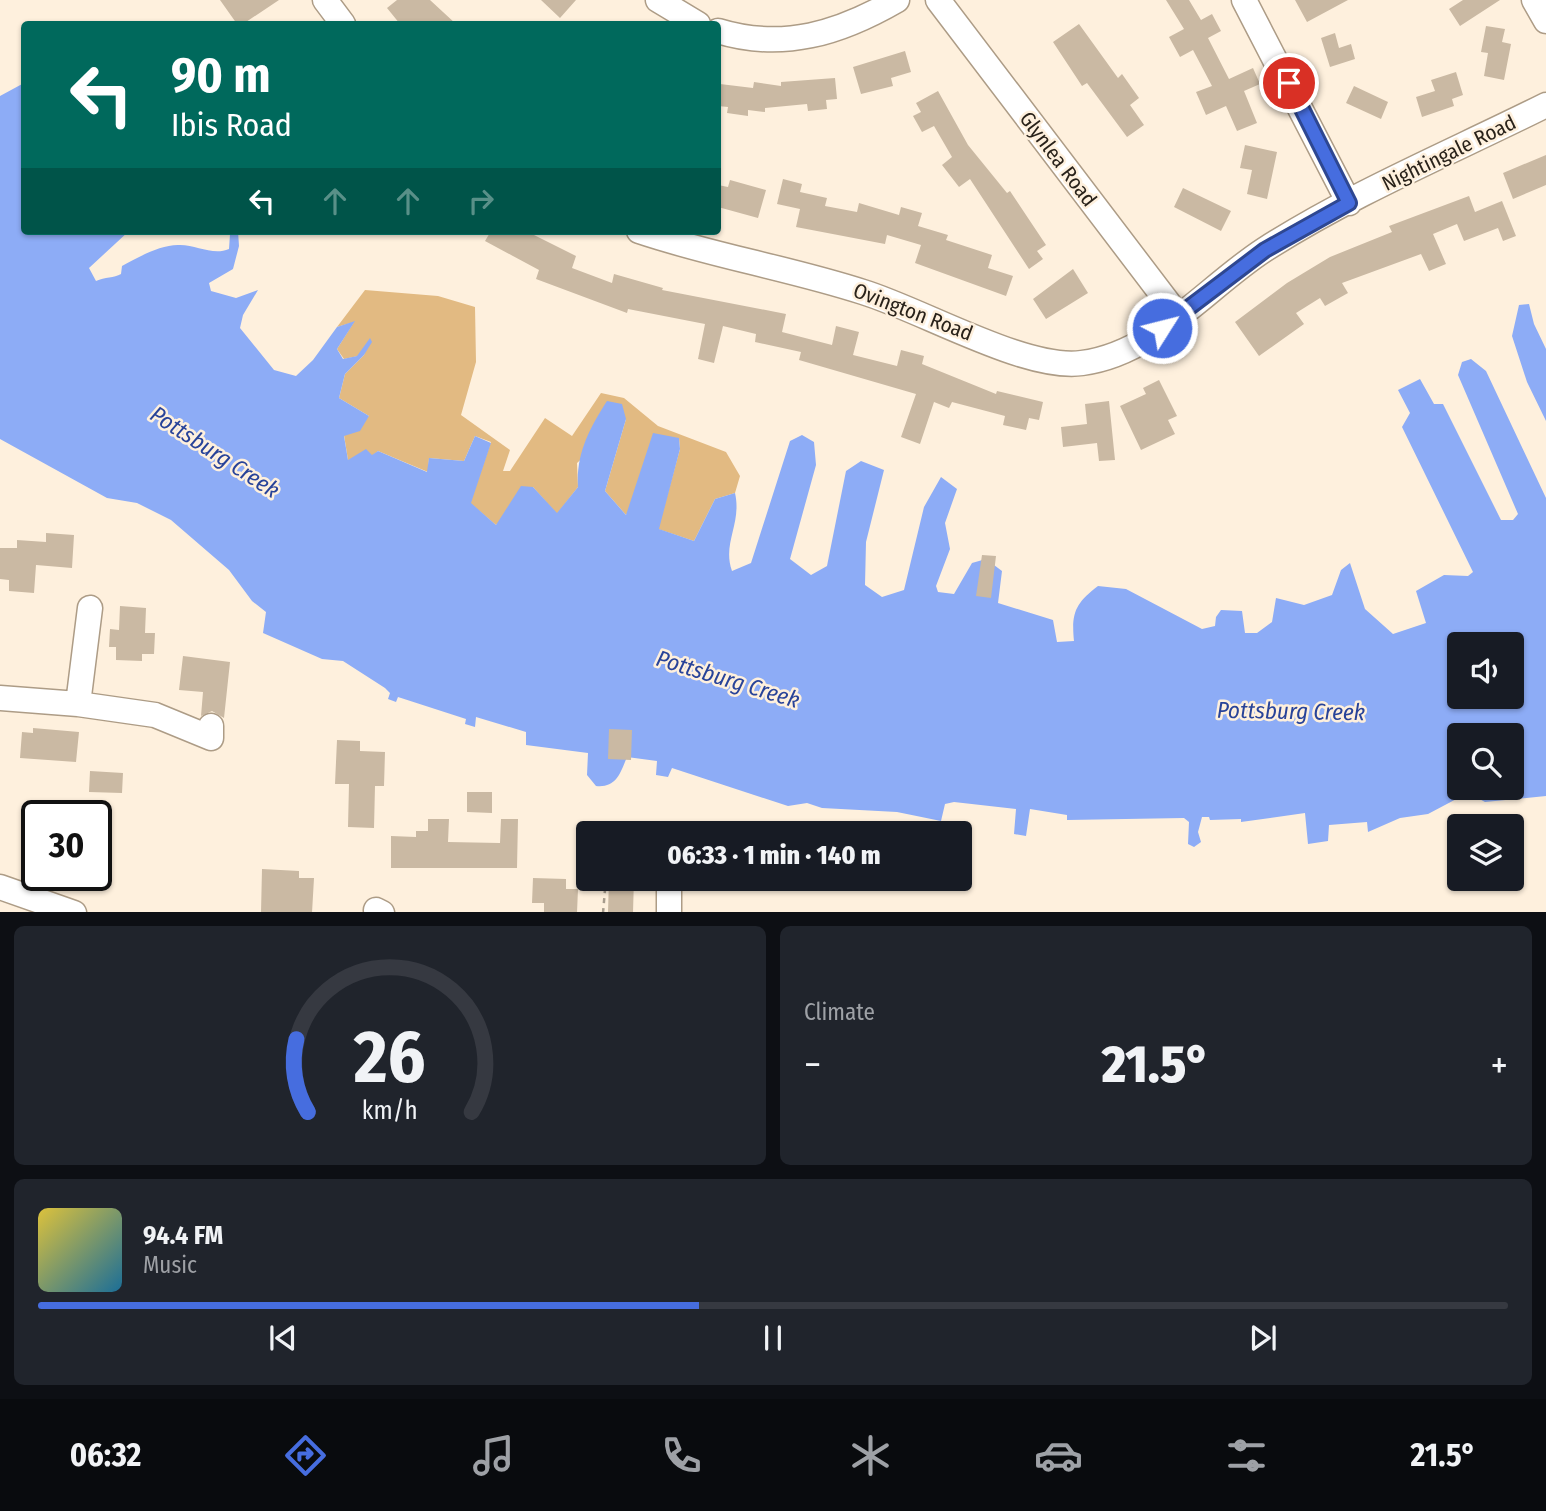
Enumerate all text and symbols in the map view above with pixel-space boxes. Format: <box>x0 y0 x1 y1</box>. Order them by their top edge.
text: 90 m <box>171 46 271 105</box>
icon: left <box>56 49 147 140</box>
pin <box>1259 53 1319 113</box>
icon: arrive <box>1270 64 1308 102</box>
text: Ibis Road <box>171 106 292 144</box>
street label: Glynlea Road <box>1014 106 1102 212</box>
street label: Nightingale Road <box>1378 109 1520 197</box>
icon: left <box>243 182 281 220</box>
icon: ahead <box>316 182 354 220</box>
icon: ahead <box>389 182 427 220</box>
icon: right <box>462 182 500 220</box>
street label: Ovington Road <box>850 277 976 347</box>
position arrow <box>1125 291 1199 365</box>
water label: Pottsburg Creek <box>145 400 285 504</box>
map controls <box>1447 632 1524 891</box>
button: sound <box>1447 632 1524 709</box>
water label: Pottsburg Creek <box>653 644 803 714</box>
water label: Pottsburg Creek <box>1217 696 1365 726</box>
button: search <box>1447 723 1524 800</box>
speed limit sign: 30 <box>21 800 112 891</box>
button: layers <box>1447 814 1524 891</box>
text: 06:33 · 1 min · 140 m <box>667 840 881 871</box>
text: Climate <box>804 998 875 1026</box>
text: 26 <box>353 1014 426 1101</box>
text: 21.5° <box>1102 1033 1210 1096</box>
text: − <box>804 1042 821 1088</box>
text: + <box>1491 1042 1508 1088</box>
text: km/h <box>362 1095 418 1125</box>
text: 94.4 FM <box>143 1220 223 1251</box>
text: Music <box>143 1251 197 1279</box>
icon: previous <box>264 1319 302 1357</box>
icon: pause <box>754 1319 792 1357</box>
icon: next <box>1244 1319 1282 1357</box>
icon: directions <box>281 1431 330 1480</box>
icon: music <box>469 1431 518 1480</box>
icon: phone <box>657 1431 706 1480</box>
icon: climate <box>846 1431 895 1480</box>
icon: car <box>1034 1431 1083 1480</box>
icon: filters <box>1222 1431 1271 1480</box>
text: 06:32 <box>70 1436 141 1474</box>
text: 21.5° <box>1410 1436 1476 1474</box>

